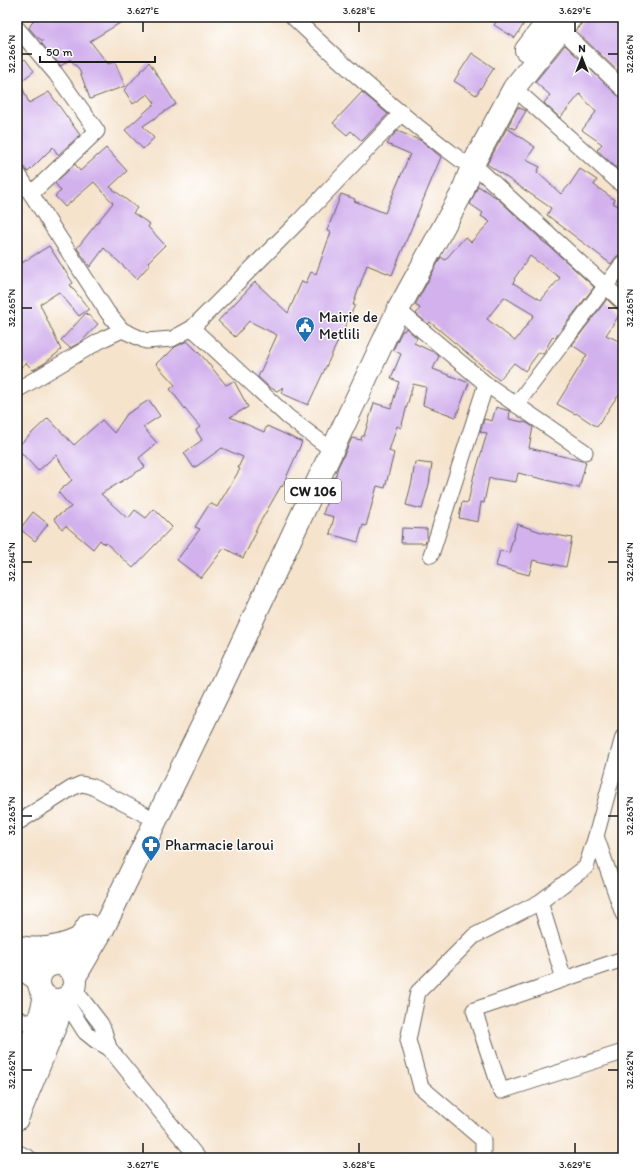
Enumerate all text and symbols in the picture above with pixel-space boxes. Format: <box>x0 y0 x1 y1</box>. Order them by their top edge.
text: 3.627°E <box>127 4 159 17</box>
text: 3.628°E <box>343 4 376 17</box>
text: 3.629°E <box>559 4 592 17</box>
text: 32.266°N <box>5 34 18 73</box>
text: 32.266°N <box>623 34 636 73</box>
scale bar <box>40 38 155 64</box>
north arrow <box>562 38 602 78</box>
text: N <box>578 42 586 55</box>
text: 50 m <box>46 45 72 59</box>
text: 32.265°N <box>5 288 18 327</box>
text: 32.265°N <box>623 288 636 327</box>
place label: Mairie de Metlili <box>319 308 378 343</box>
public building icon: Mairie de Metlili <box>294 315 316 343</box>
road number: CW 106 <box>285 479 341 503</box>
text: 32.264°N <box>5 542 18 582</box>
text: 32.264°N <box>623 542 636 582</box>
text: 32.263°N <box>5 796 18 835</box>
text: 32.263°N <box>623 796 636 835</box>
pharmacy icon: Pharmacie laroui <box>140 834 162 862</box>
place label: Pharmacie laroui <box>165 836 274 854</box>
text: 32.262°N <box>5 1050 18 1089</box>
text: 32.262°N <box>623 1050 636 1089</box>
text: 3.627°E <box>127 1158 159 1171</box>
text: 3.628°E <box>343 1158 376 1171</box>
text: 3.629°E <box>559 1158 592 1171</box>

